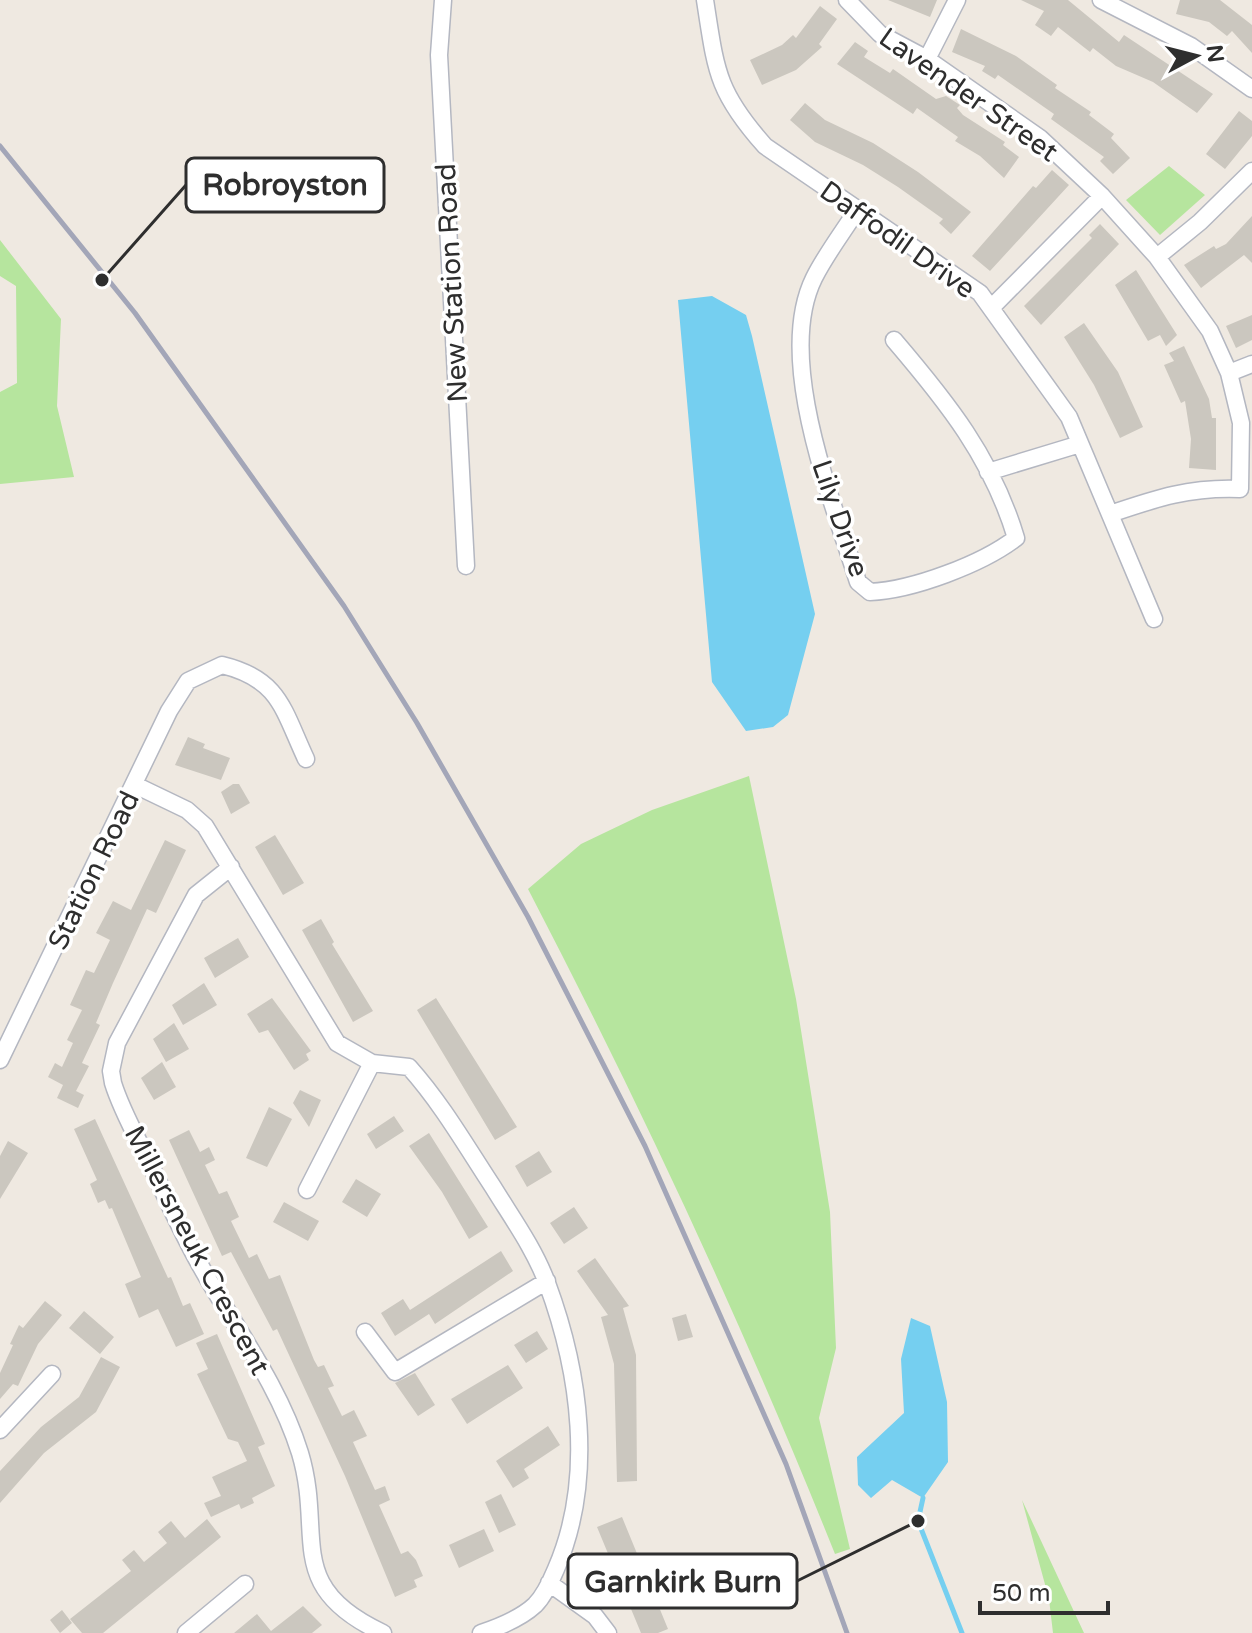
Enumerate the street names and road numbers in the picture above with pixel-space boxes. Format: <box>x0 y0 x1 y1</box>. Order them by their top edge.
street label: Lavender Street <box>872 20 1065 169</box>
street label: New Station Road <box>429 163 475 403</box>
street label: Daffodil Drive <box>813 174 982 306</box>
street label: Lily Drive <box>804 455 876 581</box>
street label: Station Road <box>41 786 147 955</box>
street label: Millersneuk Crescent <box>117 1120 277 1381</box>

